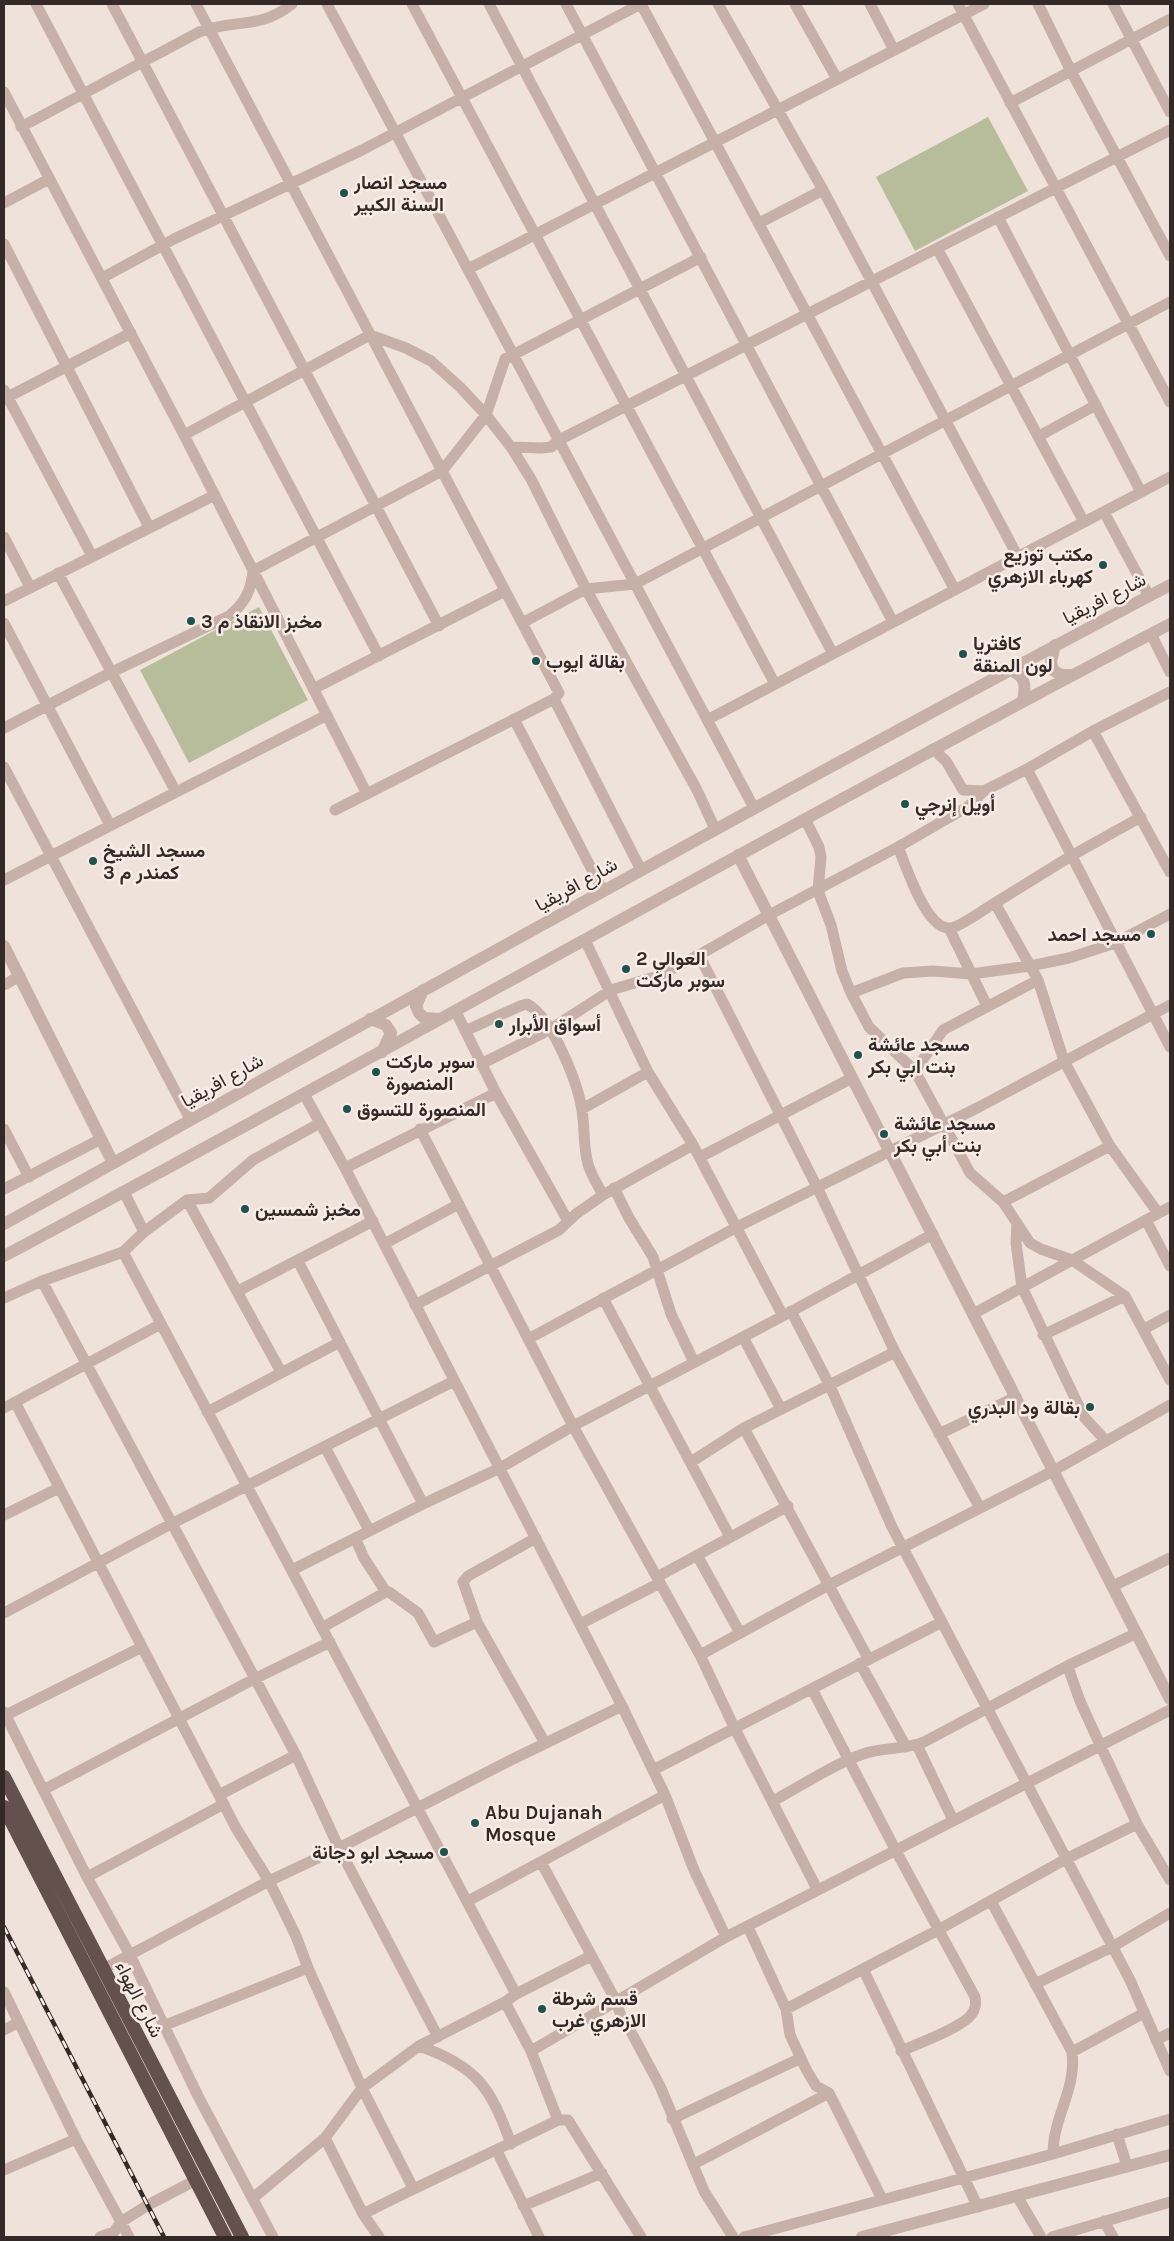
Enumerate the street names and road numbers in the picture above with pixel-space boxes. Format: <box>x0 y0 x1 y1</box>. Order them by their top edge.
street label: شارع افريقيا <box>1059 569 1150 630</box>
street label: شارع افريقيا <box>532 853 622 917</box>
street label: شارع افريقيا <box>178 1049 268 1113</box>
street label: شارع الهواء <box>110 1958 168 2042</box>

